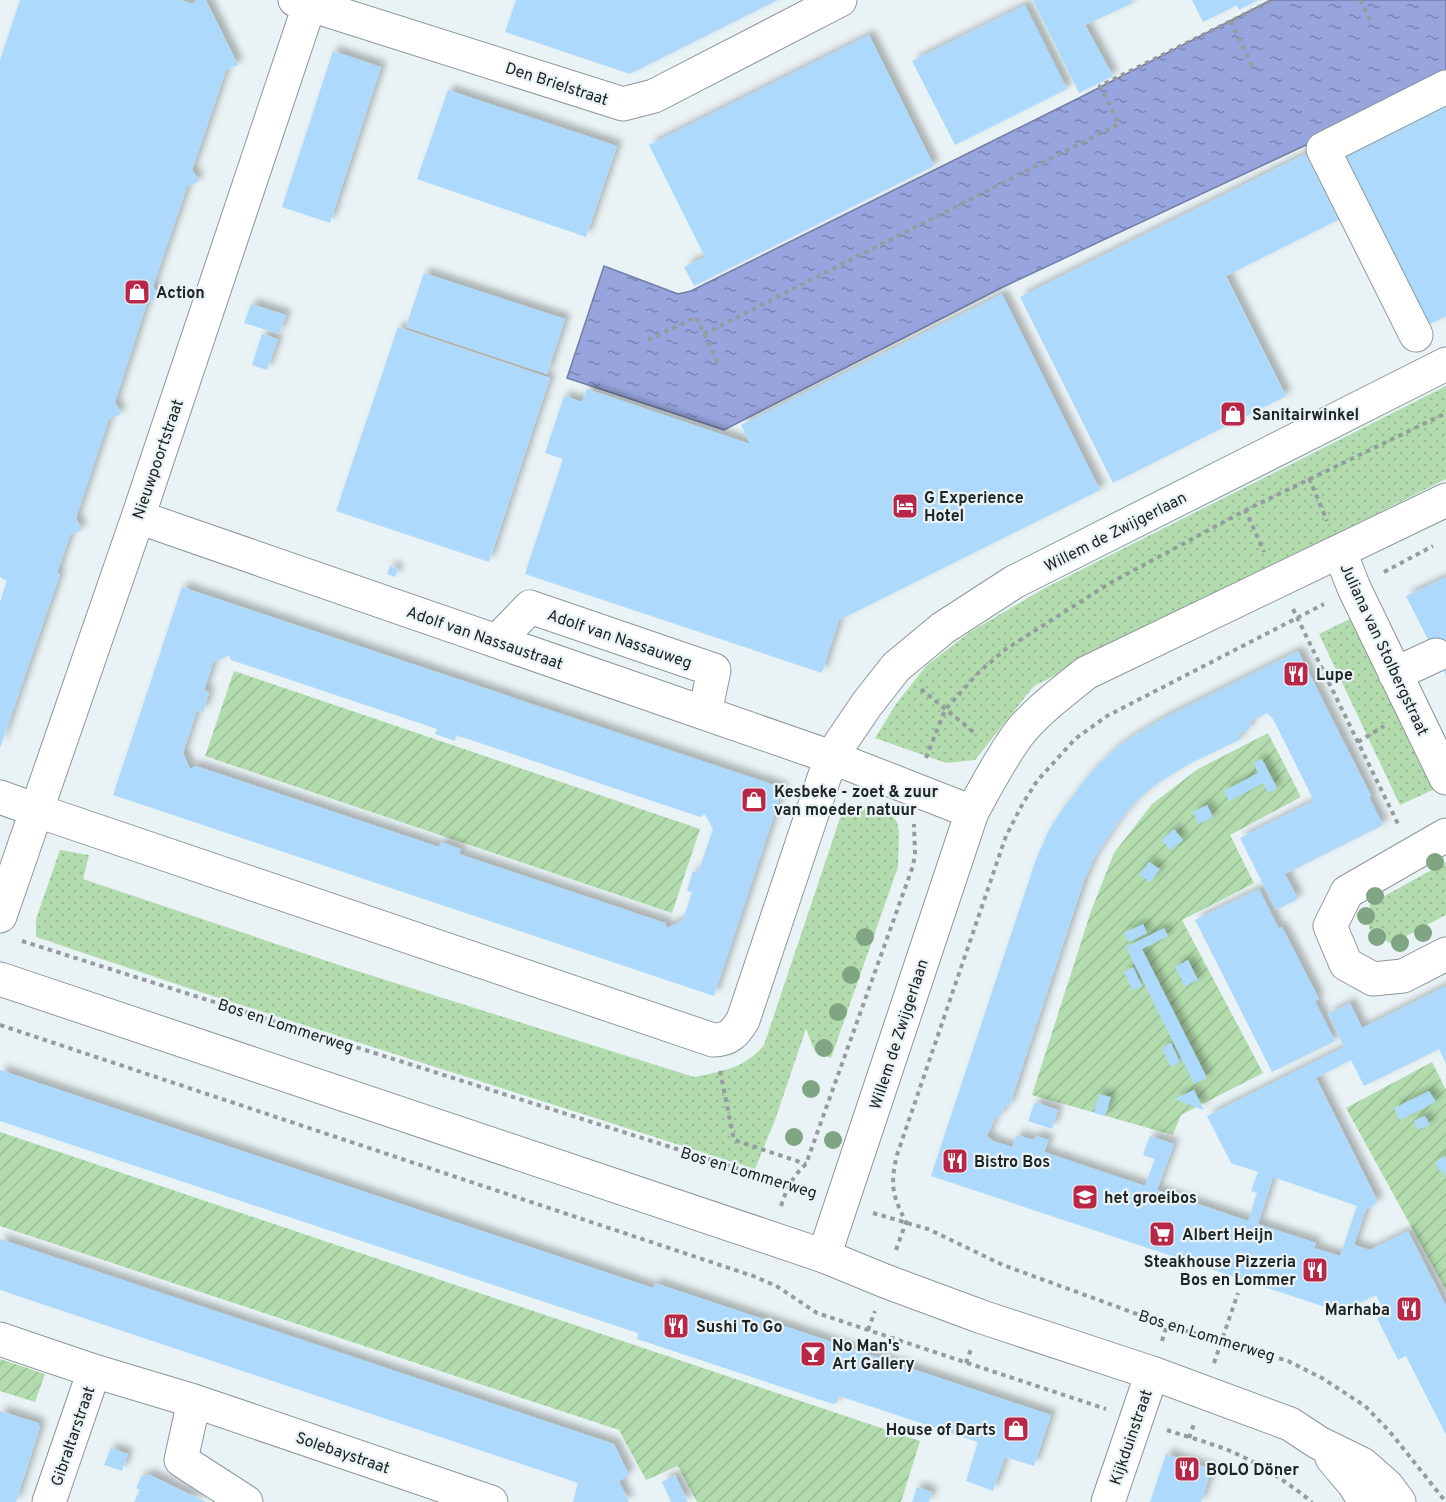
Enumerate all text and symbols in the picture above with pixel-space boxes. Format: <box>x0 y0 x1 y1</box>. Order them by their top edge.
street label: Den Brielstraat <box>502 59 610 111</box>
shop icon: Action <box>122 277 152 307</box>
place label: Action <box>156 284 205 304</box>
street label: Nieuwpoortstraat <box>129 397 189 522</box>
shop icon: Sanitairwinkel <box>1218 399 1248 429</box>
place label: Sanitairwinkel <box>1252 406 1359 426</box>
street label: Willem de Zwijgerlaan <box>1041 488 1190 577</box>
place label: G Experience Hotel <box>924 489 1024 527</box>
hotel icon: G Experience Hotel <box>890 491 920 521</box>
street label: Juliana van Stolbergstraat <box>1334 561 1432 739</box>
street label: Adolf van Nassaustraat <box>404 603 565 675</box>
street label: Adolf van Nassauweg <box>544 606 694 674</box>
restaurant icon: Lupe <box>1281 659 1311 689</box>
place label: Lupe <box>1316 666 1353 686</box>
place label: Kesbeke - zoet & zuur van moeder natuur <box>774 783 938 821</box>
shop icon: Kesbeke - zoet & zuur van moeder natuur <box>739 785 769 815</box>
street label: Willem de Zwijgerlaan <box>866 957 934 1112</box>
street label: Bos en Lommerweg <box>215 995 356 1058</box>
street label: Bos en Lommerweg <box>678 1144 819 1204</box>
restaurant icon: Bistro Bos <box>940 1146 970 1176</box>
place label: Bistro Bos <box>974 1153 1050 1173</box>
school or university icon: het groeibos <box>1070 1182 1100 1212</box>
place label: het groeibos <box>1104 1189 1197 1209</box>
supermarket icon: Albert Heijn <box>1147 1219 1177 1249</box>
place label: Albert Heijn <box>1182 1226 1273 1246</box>
place label: Steakhouse Pizzeria Bos en Lommer <box>1144 1253 1296 1291</box>
restaurant icon: Steakhouse Pizzeria Bos en Lommer <box>1300 1255 1330 1285</box>
restaurant icon: Marhaba <box>1394 1294 1424 1324</box>
place label: Marhaba <box>1325 1301 1390 1321</box>
street label: Bos en Lommerweg <box>1136 1307 1277 1367</box>
restaurant icon: Sushi To Go <box>661 1311 691 1341</box>
place label: Sushi To Go <box>696 1318 782 1338</box>
place label: No Man's Art Gallery <box>832 1337 914 1375</box>
bar icon: No Man's Art Gallery <box>798 1339 828 1369</box>
street label: Gibraltarstraat <box>47 1384 100 1489</box>
street label: Kijkduinstraat <box>1106 1387 1158 1488</box>
shop icon: House of Darts <box>1001 1414 1031 1444</box>
place label: House of Darts <box>886 1421 996 1441</box>
street label: Solebaystraat <box>293 1428 392 1479</box>
restaurant icon: BOLO Döner <box>1172 1454 1202 1484</box>
place label: BOLO Döner <box>1206 1461 1299 1481</box>

